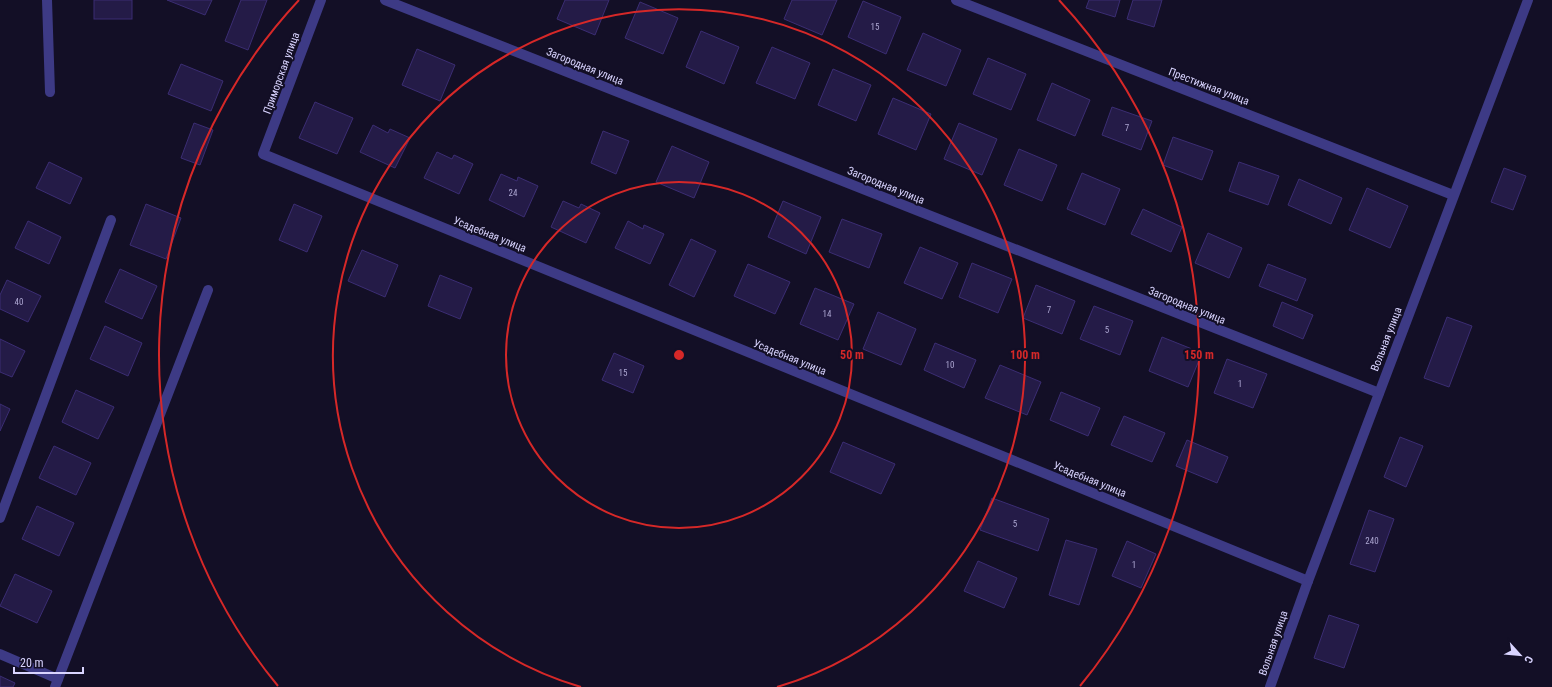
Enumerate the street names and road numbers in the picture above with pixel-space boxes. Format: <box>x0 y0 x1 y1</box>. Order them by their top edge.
street label: Приморская улица <box>261 31 302 116</box>
street label: Загородная улица <box>544 45 625 88</box>
street label: Престижная улица <box>1167 65 1251 108</box>
street label: Загородная улица <box>845 164 926 207</box>
street label: Усадебная улица <box>451 214 528 255</box>
street label: Загородная улица <box>1146 284 1227 327</box>
street label: Вольная улица <box>1368 305 1405 373</box>
street label: Усадебная улица <box>751 337 828 378</box>
street label: Усадебная улица <box>1051 459 1128 500</box>
street label: Вольная улица <box>1256 609 1291 677</box>

